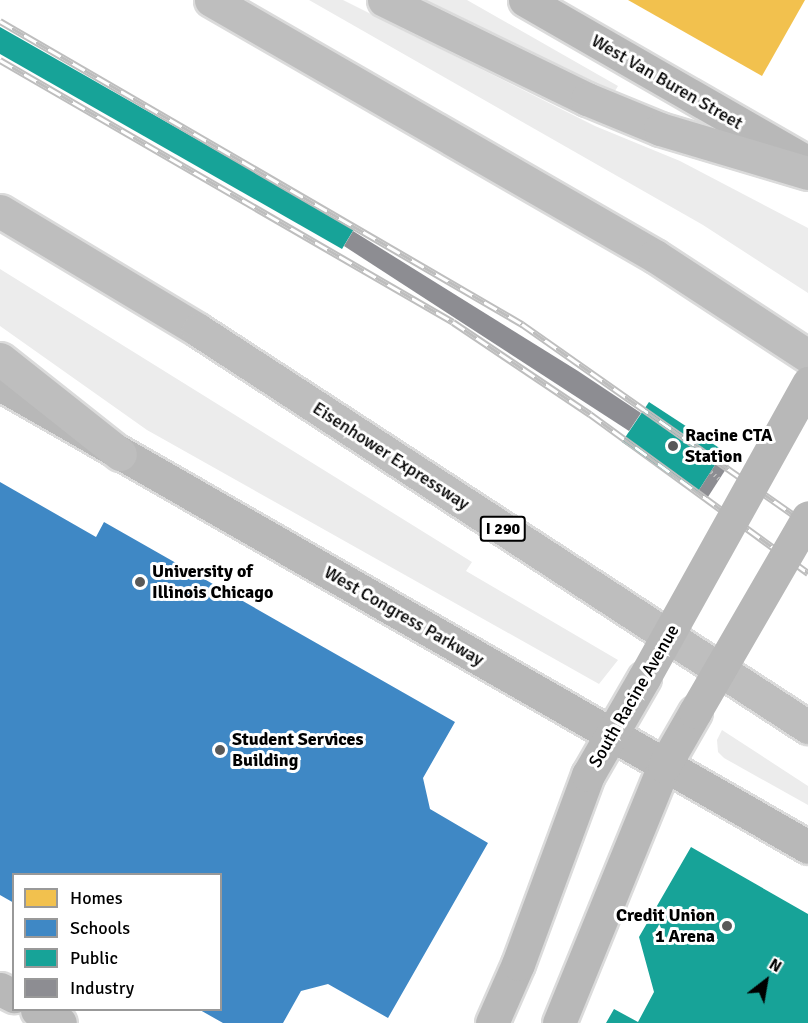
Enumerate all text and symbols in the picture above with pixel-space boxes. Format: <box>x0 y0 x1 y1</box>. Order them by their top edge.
street label: West Van Buren Street <box>588 30 746 134</box>
street label: Eisenhower Expressway <box>309 397 473 515</box>
place label: Racine CTA Station <box>685 425 772 468</box>
marker: Racine CTA Station <box>666 439 680 453</box>
road number: I 290 <box>479 516 527 542</box>
place label: University of Illinois Chicago <box>152 561 273 604</box>
street label: West Congress Parkway <box>320 561 488 671</box>
marker: University of Illinois Chicago <box>133 575 147 589</box>
street label: South Racine Avenue <box>584 621 684 771</box>
place label: Student Services Building <box>232 729 364 771</box>
marker: Student Services Building <box>213 743 227 757</box>
legend <box>12 873 222 1011</box>
text: Homes <box>70 887 123 909</box>
place label: Credit Union 1 Arena <box>616 905 715 948</box>
text: Schools <box>70 917 130 939</box>
marker: Credit Union 1 Arena <box>720 919 734 933</box>
text: Public <box>70 947 118 969</box>
north arrow <box>736 951 796 1011</box>
text: N <box>765 954 785 977</box>
text: Industry <box>70 977 134 999</box>

